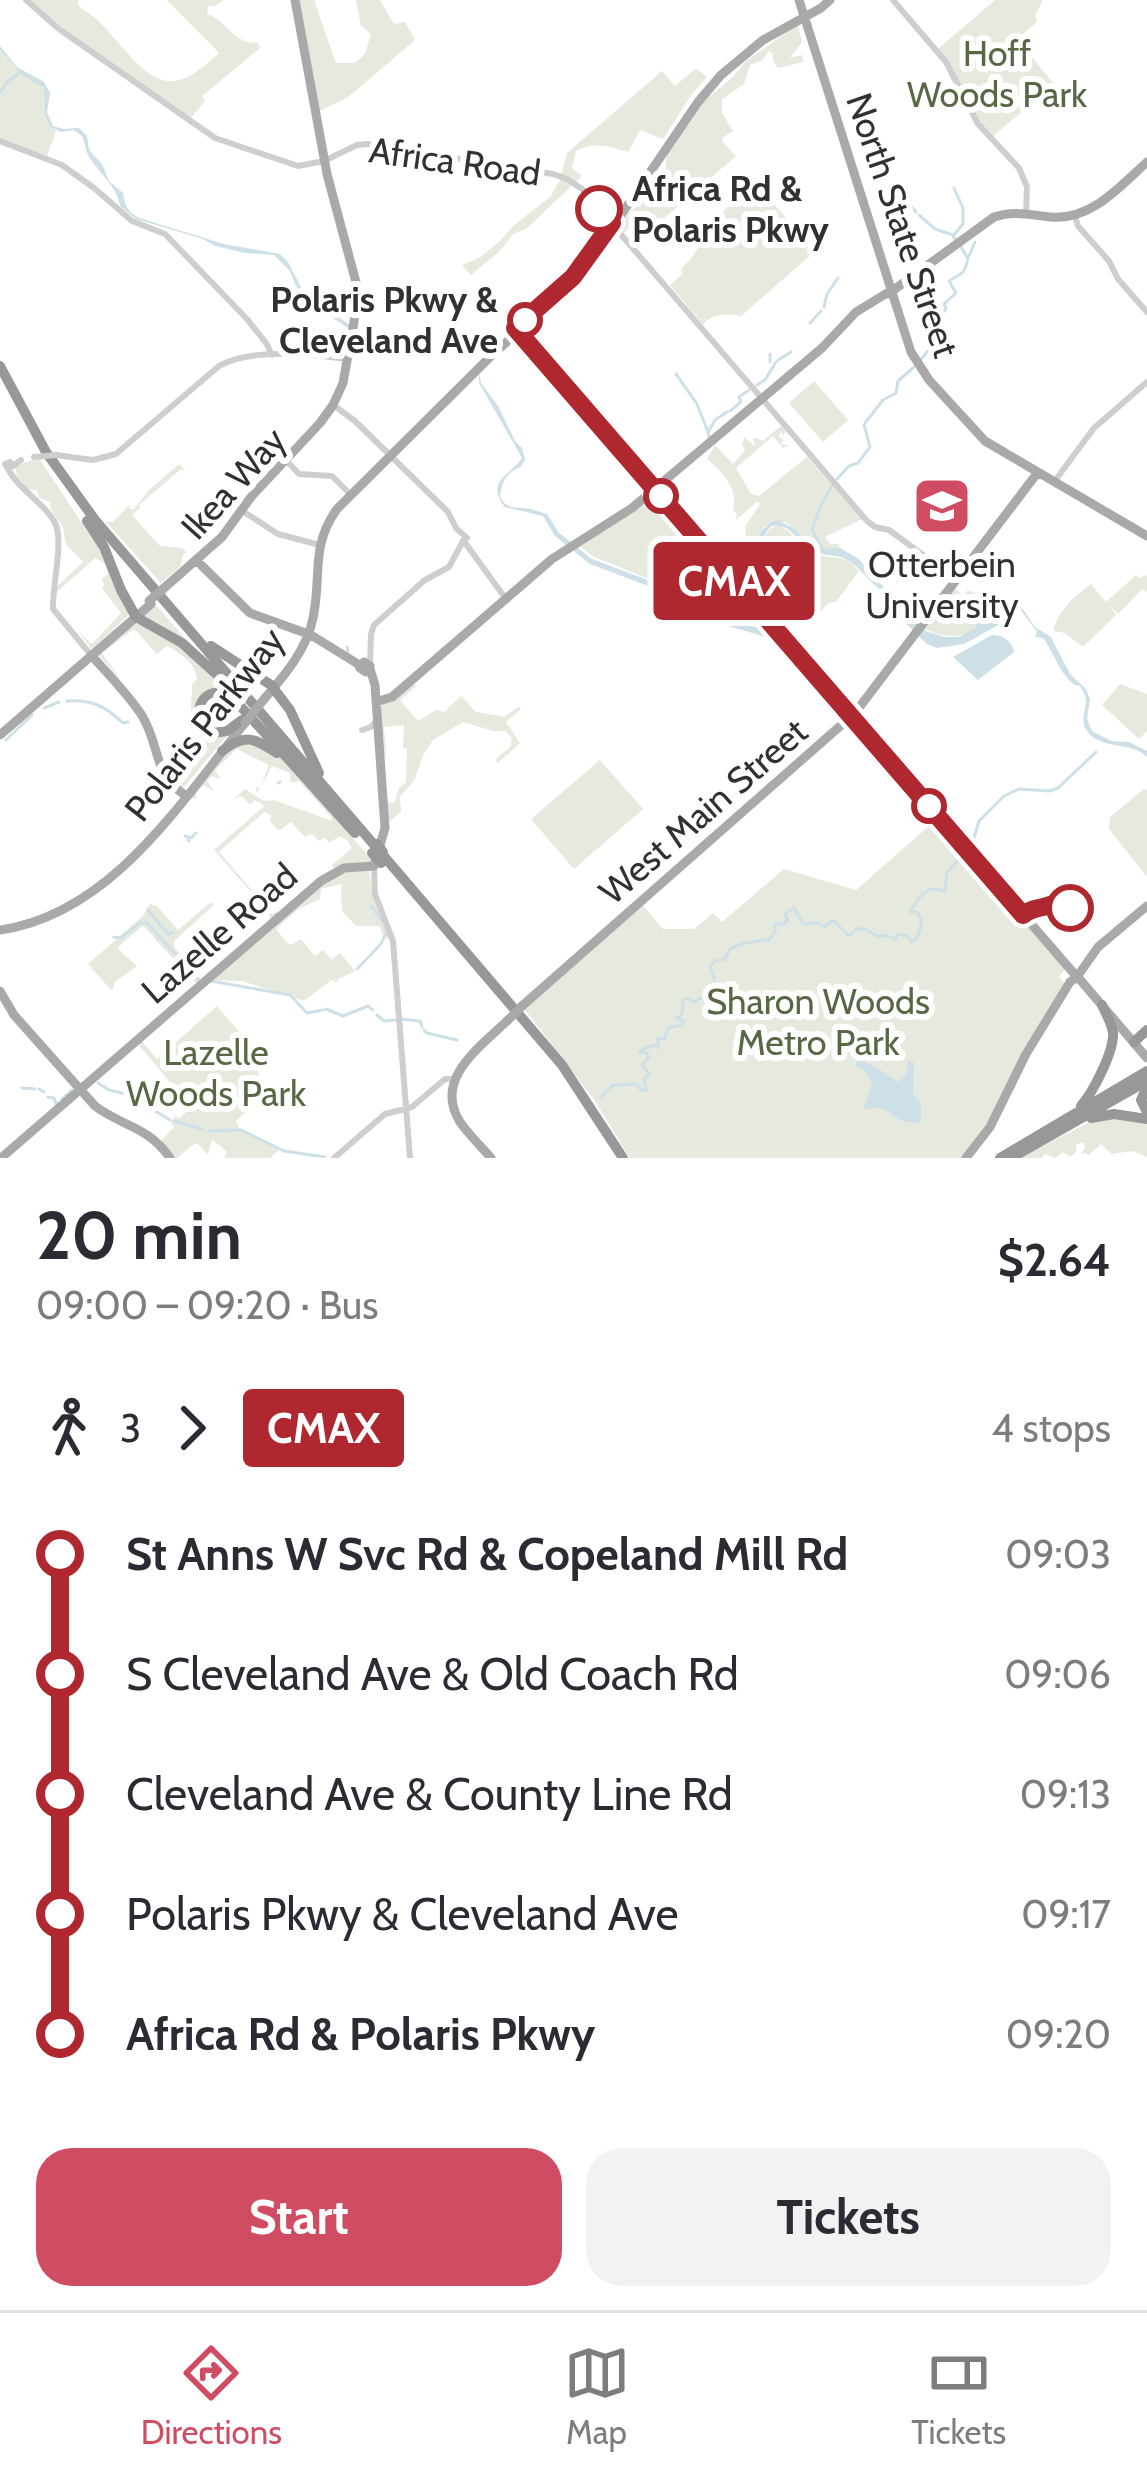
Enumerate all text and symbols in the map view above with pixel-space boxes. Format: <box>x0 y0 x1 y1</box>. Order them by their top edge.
park label: Hoff Woods Park <box>907 31 1088 116</box>
street label: North State Street <box>837 87 969 363</box>
street label: Africa Road <box>367 127 543 195</box>
place label: Africa Rd & Polaris Pkwy <box>632 166 830 251</box>
marker: Africa Rd & Polaris Pkwy <box>577 187 621 231</box>
place label: Polaris Pkwy & Cleveland Ave <box>270 277 498 362</box>
marker: Polaris Pkwy & Cleveland Ave <box>509 304 541 336</box>
street label: Ikea Way <box>171 418 295 548</box>
school or university icon: Otterbein University <box>911 475 973 537</box>
unlabelled marker <box>645 480 677 512</box>
line badge: CMAX <box>650 542 818 620</box>
place label: Otterbein University <box>865 542 1019 627</box>
text: CMAX <box>677 555 791 607</box>
street label: Polaris Parkway <box>115 619 293 829</box>
street label: West Main Street <box>590 709 816 913</box>
unlabelled marker <box>913 790 945 822</box>
street label: Lazelle Road <box>132 853 306 1013</box>
unlabelled marker <box>1048 886 1092 930</box>
park label: Sharon Woods Metro Park <box>706 979 930 1064</box>
park label: Lazelle Woods Park <box>126 1030 307 1115</box>
text: 20 min <box>36 1195 242 1276</box>
text: $2.64 <box>998 1233 1111 1287</box>
text: 09:00 – 09:20 · Bus <box>36 1281 378 1329</box>
icon: walk <box>36 1395 102 1461</box>
icon: forward <box>159 1395 225 1461</box>
text: CMAX <box>267 1402 380 1454</box>
text: 3 <box>120 1404 141 1452</box>
text: 4 stops <box>991 1404 1111 1452</box>
text: St Anns W Svc Rd & Copeland Mill Rd <box>126 1527 848 1581</box>
text: 09:03 <box>1005 1530 1111 1578</box>
text: S Cleveland Ave & Old Coach Rd <box>126 1647 739 1701</box>
text: 09:06 <box>1004 1650 1111 1698</box>
text: Cleveland Ave & County Line Rd <box>126 1767 733 1821</box>
text: 09:13 <box>1020 1770 1111 1818</box>
text: Polaris Pkwy & Cleveland Ave <box>126 1887 679 1941</box>
text: 09:17 <box>1021 1890 1111 1938</box>
text: Africa Rd & Polaris Pkwy <box>126 2007 595 2061</box>
text: 09:20 <box>1006 2010 1111 2058</box>
button: Start <box>36 2148 562 2286</box>
button: Tickets <box>586 2148 1111 2286</box>
tab: Directions <box>141 2340 282 2452</box>
tab: Map <box>564 2340 630 2452</box>
tab: Tickets <box>911 2340 1006 2452</box>

